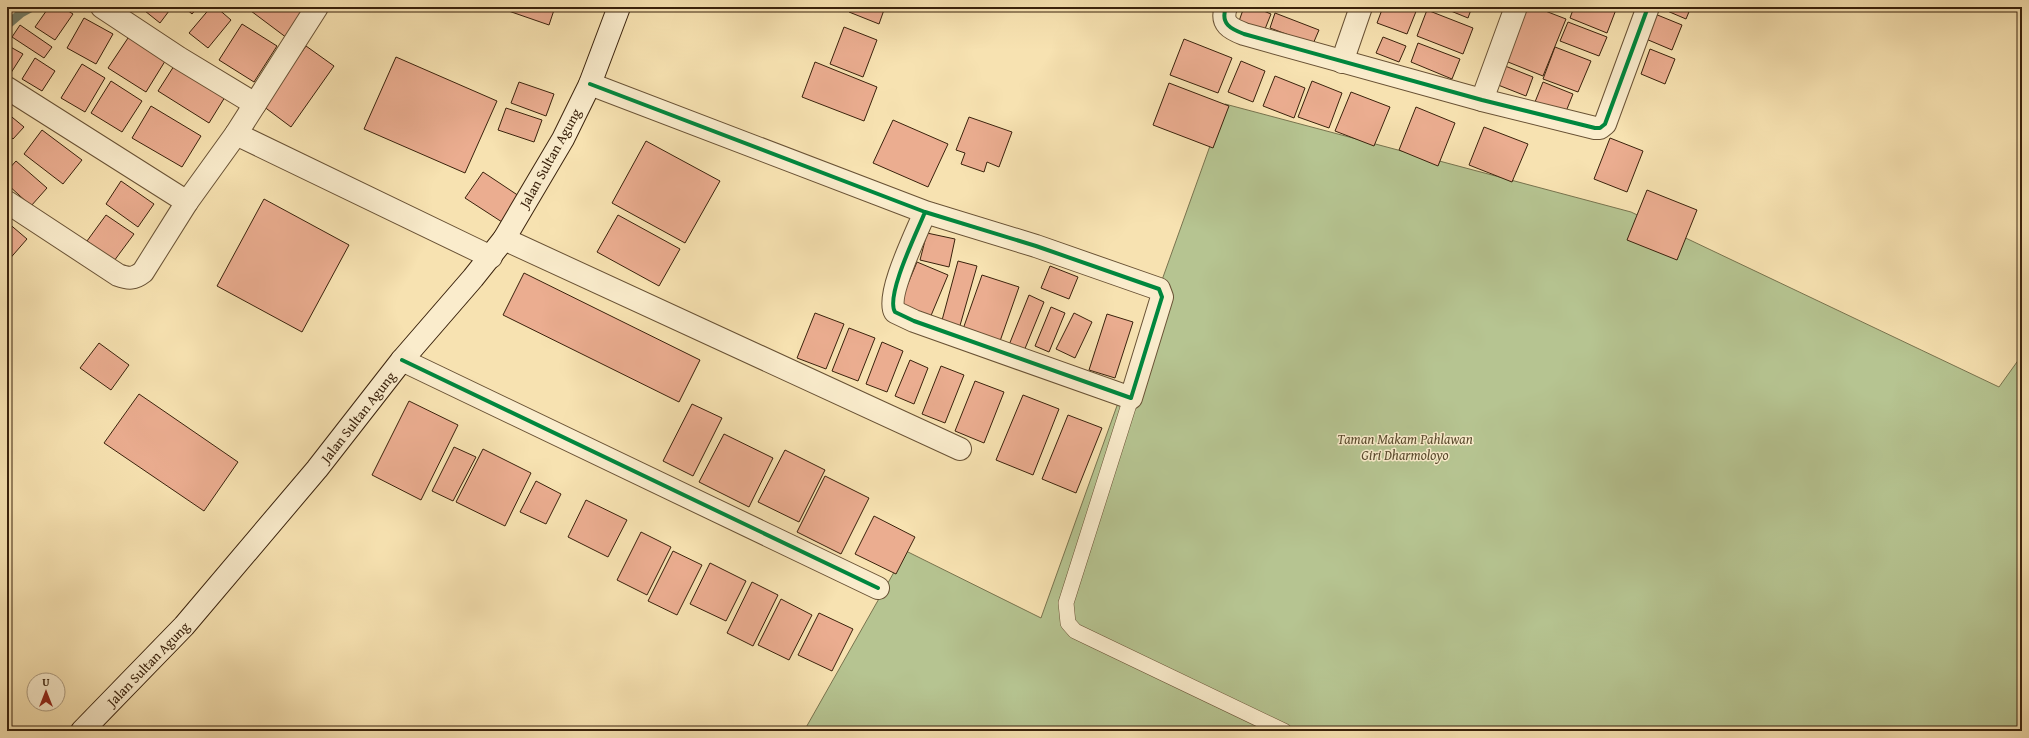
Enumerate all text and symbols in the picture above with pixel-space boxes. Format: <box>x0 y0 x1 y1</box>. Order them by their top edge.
street label: Jalan Sultan Agung <box>513 104 586 213</box>
street label: Jalan Sultan Agung <box>315 367 400 469</box>
park label: Taman Makam Pahlawan Giri Dharmoloyo <box>1337 429 1473 465</box>
street label: Jalan Sultan Agung <box>101 617 194 712</box>
north arrow <box>26 672 66 712</box>
text: U <box>42 674 50 690</box>

